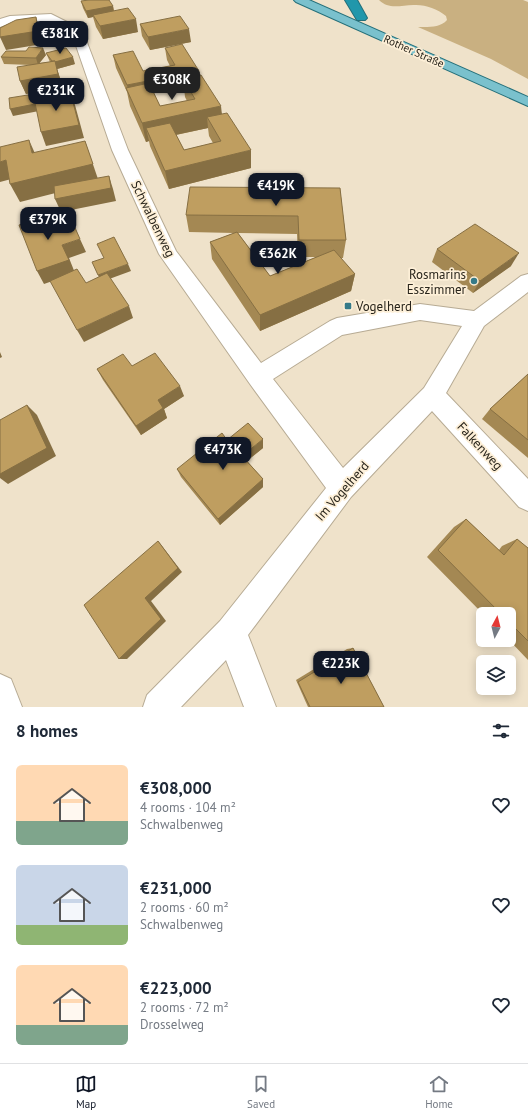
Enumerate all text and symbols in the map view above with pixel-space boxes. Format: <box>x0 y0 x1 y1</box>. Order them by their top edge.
pin: €381K <box>32 21 88 55</box>
text: €381K <box>41 25 79 42</box>
street label: Rother Straße <box>382 31 447 71</box>
pin: €308K <box>144 67 200 101</box>
text: €308K <box>153 71 191 88</box>
pin: €231K <box>28 78 84 112</box>
text: €231K <box>37 82 75 99</box>
pin: €419K <box>248 173 304 207</box>
text: €419K <box>257 177 295 194</box>
street label: Schwalbenweg <box>127 178 179 260</box>
pin: €379K <box>20 207 76 241</box>
text: €379K <box>29 211 67 228</box>
pin: €362K <box>250 241 306 275</box>
text: €362K <box>259 245 297 262</box>
place label: Rosmarins Esszimmer <box>407 266 467 298</box>
marker: Rosmarins Esszimmer <box>469 276 479 286</box>
place label: Vogelherd <box>355 298 412 315</box>
marker: Vogelherd <box>343 301 353 311</box>
street label: Falkenweg <box>453 418 507 474</box>
pin: €473K <box>195 437 251 471</box>
text: €473K <box>204 441 242 458</box>
street label: Im Vogelherd <box>311 458 373 524</box>
north arrow <box>476 607 516 647</box>
map controls <box>476 607 516 695</box>
pin: €223K <box>313 651 369 685</box>
text: €223K <box>322 655 360 672</box>
button: layers <box>476 655 516 695</box>
text: 8 homes <box>16 720 78 742</box>
icon: filters <box>490 720 512 742</box>
text: €308,000 <box>140 777 212 799</box>
icon: home <box>48 781 96 829</box>
icon: heart <box>490 794 512 816</box>
text: 4 rooms · 104 m² <box>140 799 236 816</box>
text: Schwalbenweg <box>140 816 223 833</box>
text: €231,000 <box>140 877 212 899</box>
icon: home <box>48 881 96 929</box>
icon: heart <box>490 894 512 916</box>
text: 2 rooms · 60 m² <box>140 899 229 916</box>
text: Schwalbenweg <box>140 916 223 933</box>
text: €223,000 <box>140 977 212 999</box>
icon: home <box>48 981 96 1029</box>
icon: heart <box>490 994 512 1016</box>
text: 2 rooms · 72 m² <box>140 999 229 1016</box>
text: Drosselweg <box>140 1016 204 1033</box>
tab: Map <box>75 1073 97 1111</box>
tab: Saved <box>247 1073 275 1111</box>
tab: Home <box>425 1073 453 1111</box>

